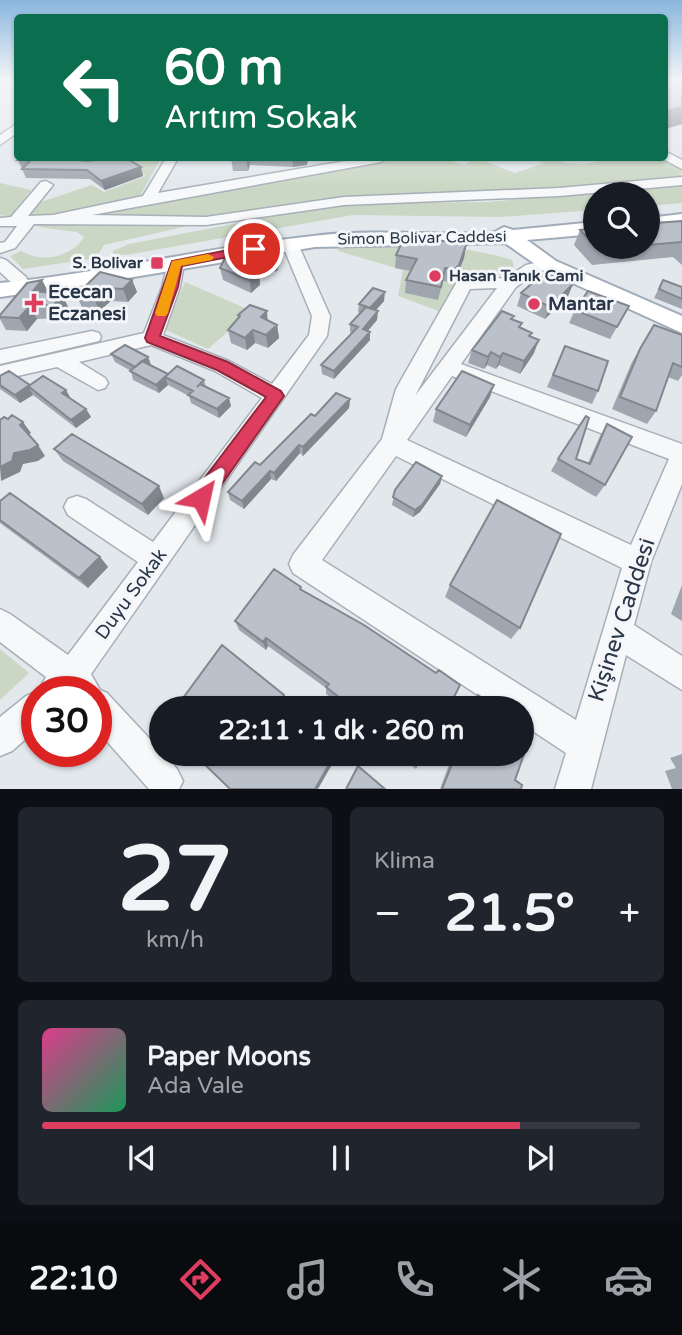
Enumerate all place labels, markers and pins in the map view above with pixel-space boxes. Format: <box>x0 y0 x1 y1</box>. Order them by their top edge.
pin <box>224 219 284 279</box>
place label: S. Bolivar <box>73 253 144 273</box>
marker: S. Bolivar <box>149 255 165 271</box>
place label: Hasan Tanık Cami <box>449 266 584 286</box>
marker: Hasan Tanık Cami <box>427 268 443 284</box>
place label: Ececan Eczanesi <box>48 281 126 325</box>
place label: Mantar <box>548 293 614 315</box>
marker: Ececan Eczanesi <box>26 295 42 311</box>
marker: Mantar <box>526 296 542 312</box>

